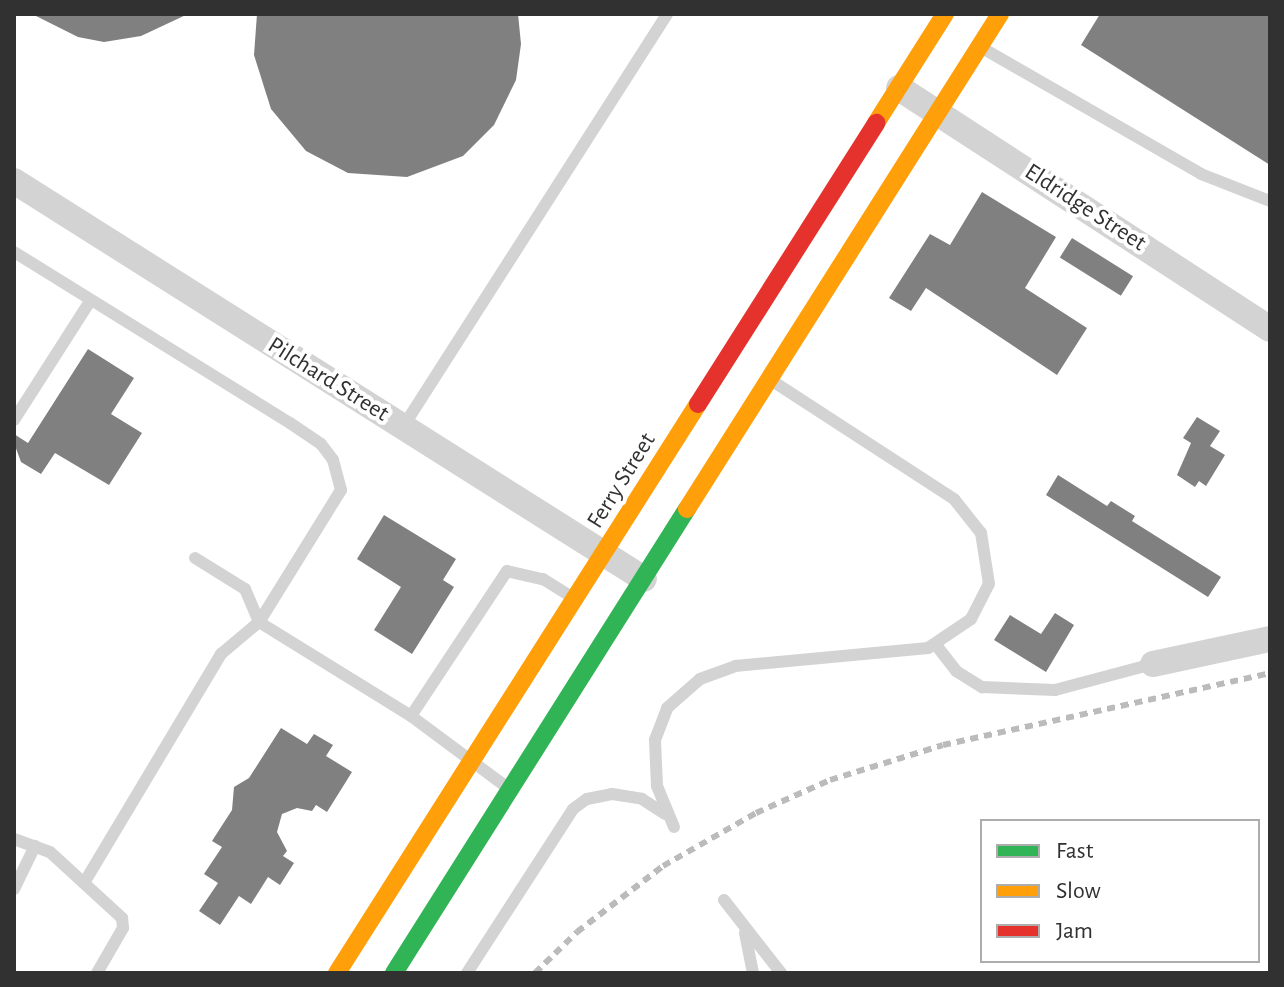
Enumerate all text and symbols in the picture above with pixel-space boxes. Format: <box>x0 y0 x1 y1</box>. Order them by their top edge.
street label: Eldridge Street <box>1019 158 1151 258</box>
street label: Pilchard Street <box>262 331 394 429</box>
street label: Ferry Street <box>581 428 663 534</box>
legend <box>980 819 1260 963</box>
text: Fast <box>1056 839 1093 863</box>
text: Slow <box>1056 879 1101 903</box>
text: Jam <box>1056 919 1093 943</box>

